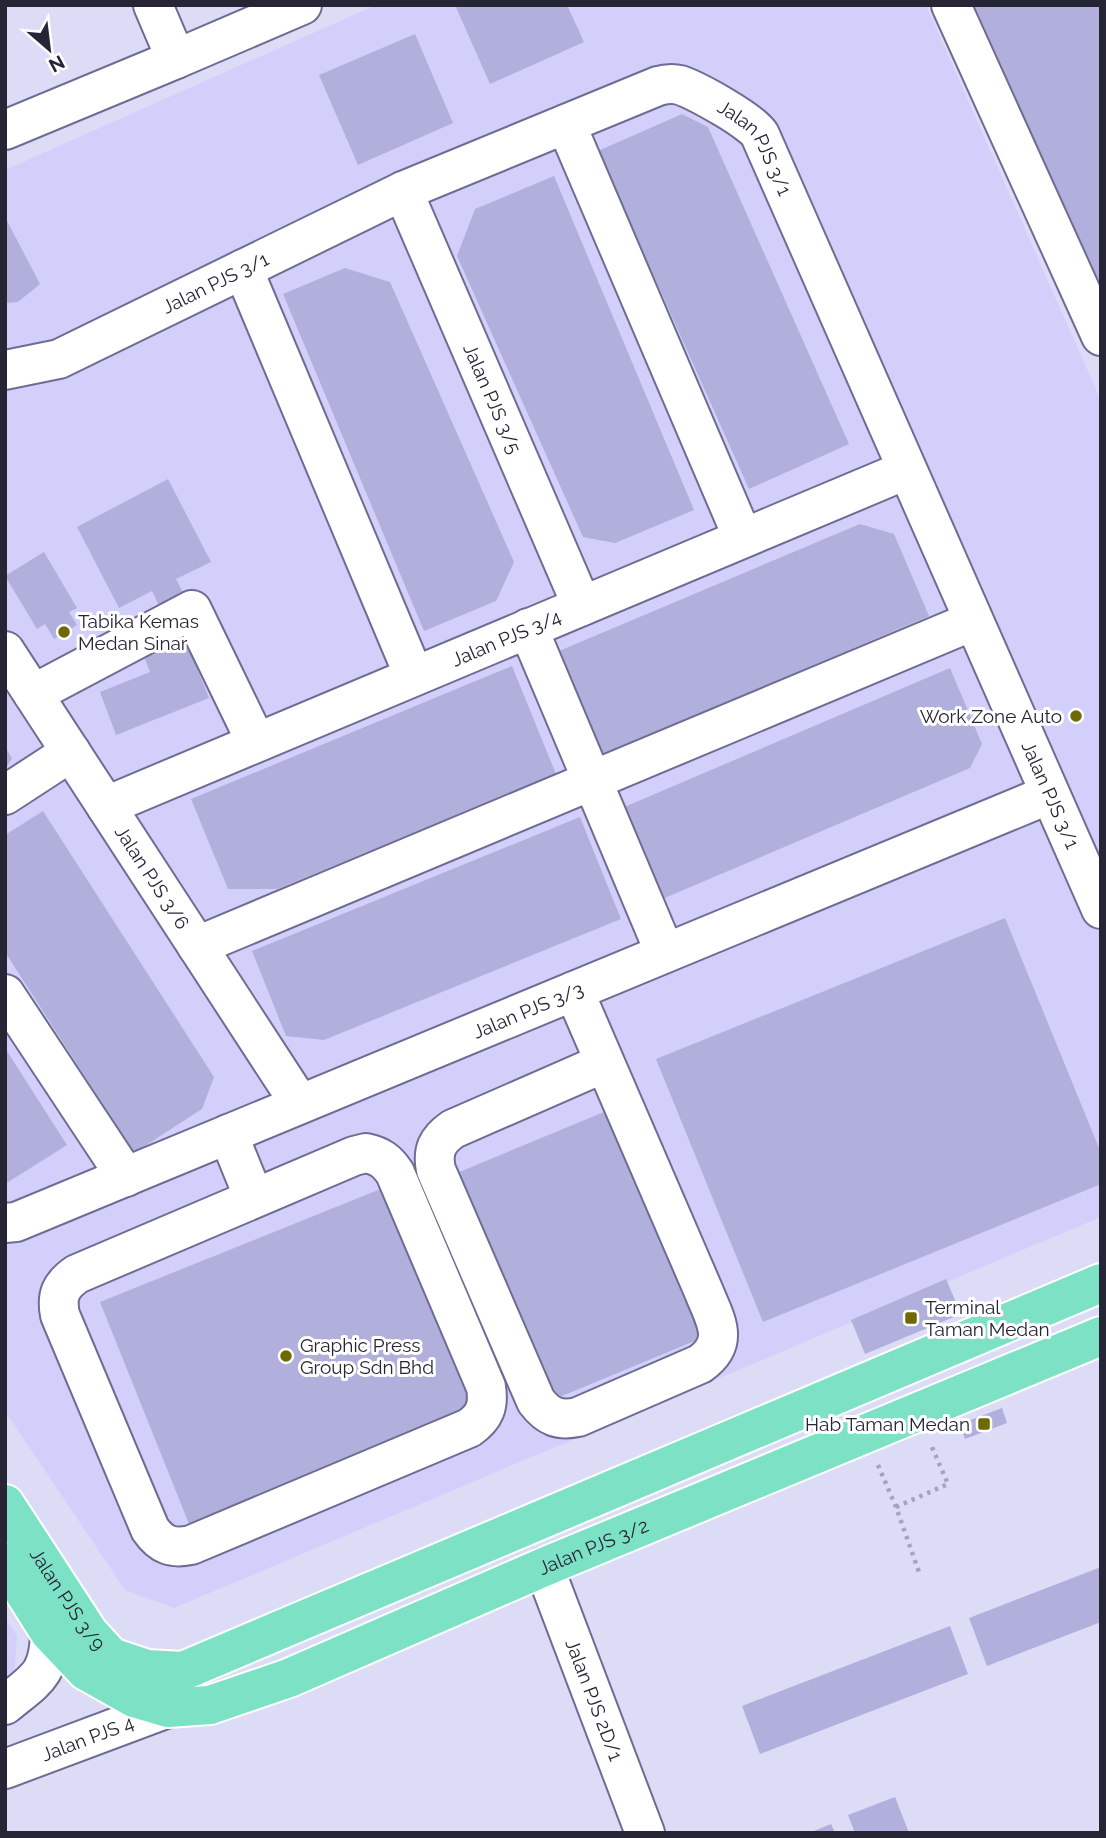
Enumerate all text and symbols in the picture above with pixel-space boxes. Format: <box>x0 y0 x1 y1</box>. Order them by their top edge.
north arrow <box>14 14 84 84</box>
text: N <box>45 51 69 77</box>
street label: Jalan PJS 3/1 <box>714 95 796 199</box>
street label: Jalan PJS 3/1 <box>158 247 272 318</box>
street label: Jalan PJS 3/5 <box>459 340 526 457</box>
street label: Jalan PJS 3/4 <box>448 605 564 671</box>
place label: Tabika Kemas Medan Sinar <box>78 610 199 654</box>
marker: Tabika Kemas Medan Sinar <box>56 624 72 640</box>
place label: Work Zone Auto <box>920 705 1062 727</box>
marker: Work Zone Auto <box>1068 708 1084 724</box>
street label: Jalan PJS 3/1 <box>1017 737 1084 852</box>
street label: Jalan PJS 3/6 <box>111 821 194 933</box>
street label: Jalan PJS 3/3 <box>469 978 586 1043</box>
place label: Terminal Taman Medan <box>925 1296 1050 1340</box>
marker: Terminal Taman Medan <box>903 1310 919 1326</box>
place label: Graphic Press Group Sdn Bhd <box>300 1334 434 1378</box>
marker: Graphic Press Group Sdn Bhd <box>278 1348 294 1364</box>
place label: Hab Taman Medan <box>805 1413 970 1435</box>
marker: Hab Taman Medan <box>976 1416 992 1432</box>
street label: Jalan PJS 3/2 <box>535 1514 652 1579</box>
street label: Jalan PJS 3/9 <box>26 1544 110 1655</box>
street label: Jalan PJS 2D/1 <box>561 1636 628 1764</box>
street label: Jalan PJS 4 <box>38 1711 137 1765</box>

